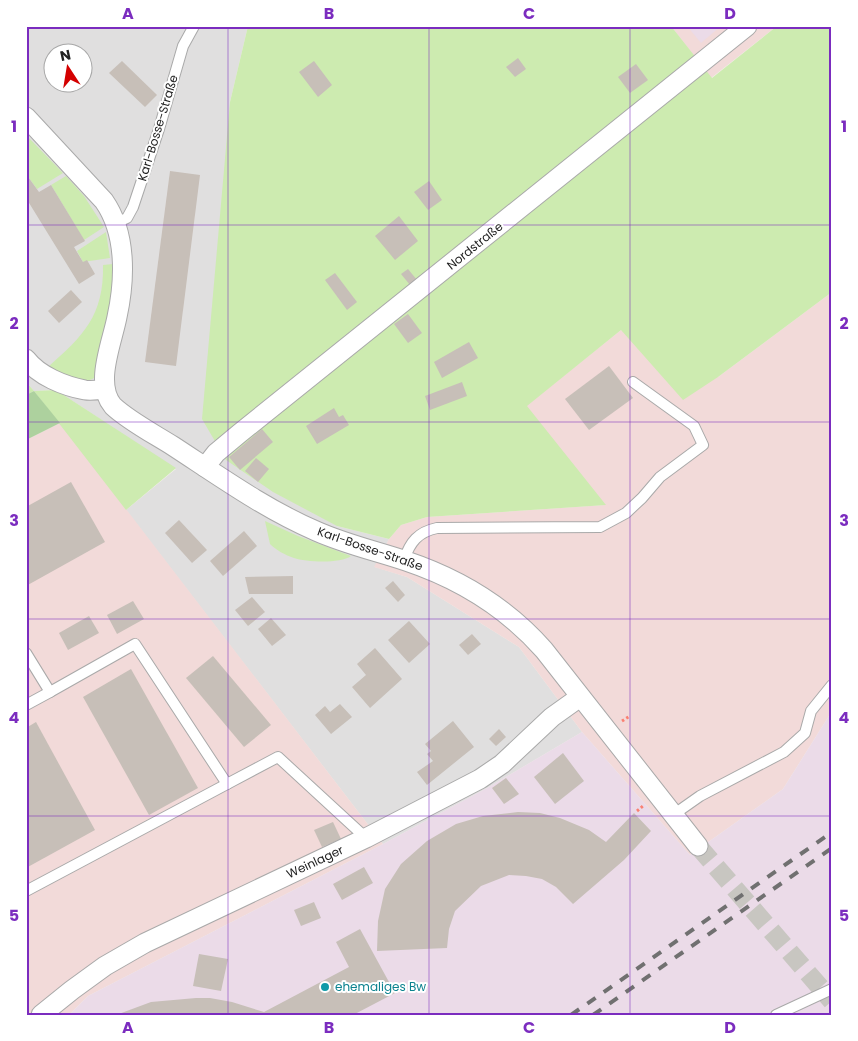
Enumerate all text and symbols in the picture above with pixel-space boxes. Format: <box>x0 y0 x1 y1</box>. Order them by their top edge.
text: A <box>122 2 134 25</box>
text: B <box>324 2 334 25</box>
text: C <box>523 2 535 25</box>
text: D <box>724 2 736 25</box>
north arrow <box>42 42 92 92</box>
text: N <box>58 44 73 66</box>
street label: Karl-Bosse-Straße <box>133 72 182 183</box>
text: 1 <box>11 115 17 138</box>
text: 1 <box>841 115 847 138</box>
street label: Nordstraße <box>443 218 506 273</box>
text: 2 <box>9 312 19 335</box>
text: 2 <box>839 312 849 335</box>
text: 3 <box>9 509 19 532</box>
text: 3 <box>839 509 849 532</box>
street label: Karl-Bosse-Straße <box>315 522 425 575</box>
text: 4 <box>9 706 20 729</box>
text: 4 <box>839 706 850 729</box>
street label: Weinlager <box>284 841 346 882</box>
text: 5 <box>9 904 19 927</box>
text: 5 <box>839 904 849 927</box>
place label: ehemaliges Bw <box>335 978 426 995</box>
marker: ehemaliges Bw <box>319 981 331 993</box>
text: A <box>122 1016 134 1039</box>
text: B <box>324 1016 334 1039</box>
text: C <box>523 1016 535 1039</box>
text: D <box>724 1016 736 1039</box>

